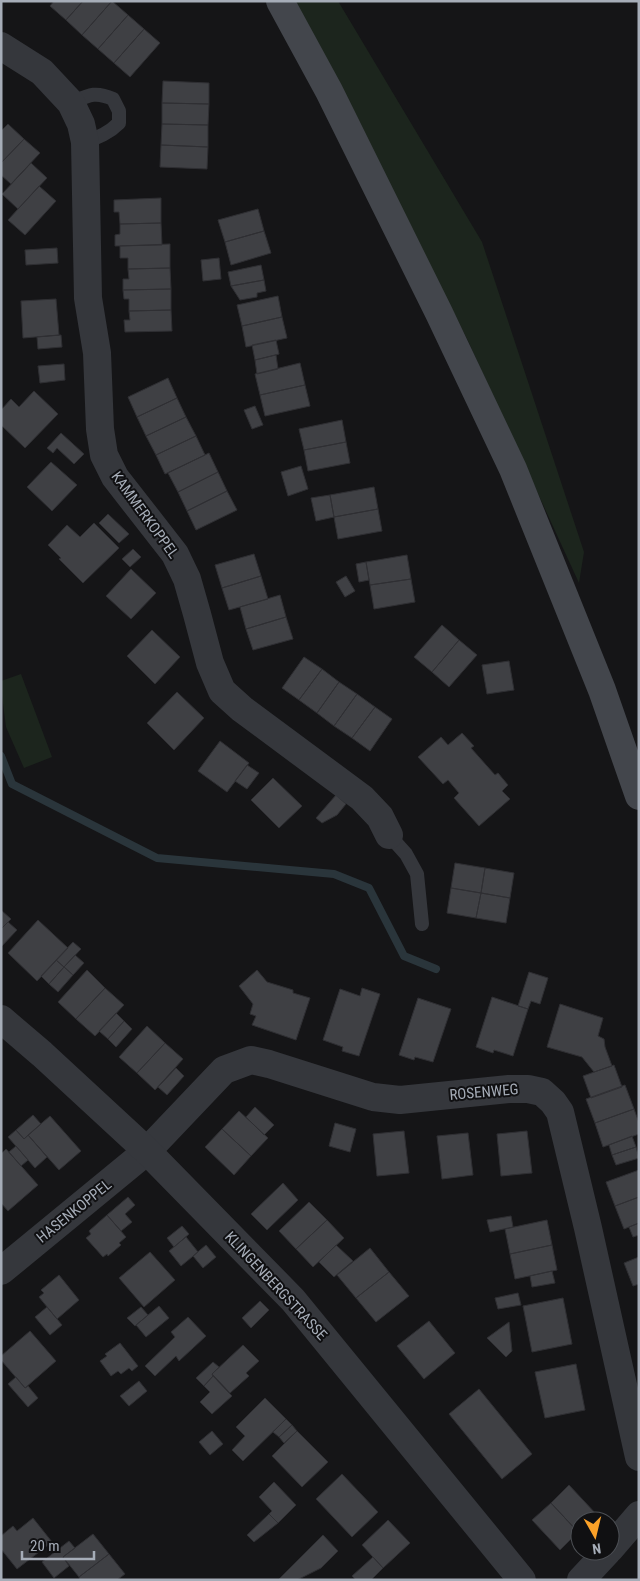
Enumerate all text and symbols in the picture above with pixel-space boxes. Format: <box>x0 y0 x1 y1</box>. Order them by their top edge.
street label: KAMMERKOPPEL <box>107 468 183 562</box>
street label: ROSENWEG <box>449 1080 519 1104</box>
street label: HASENKOPPEL <box>33 1175 115 1247</box>
street label: KLINGENBERGSTRASSE <box>221 1228 331 1344</box>
north arrow <box>570 1511 620 1561</box>
scale bar <box>22 1528 95 1560</box>
text: 20 m <box>30 1537 60 1555</box>
text: N <box>591 1540 602 1557</box>

